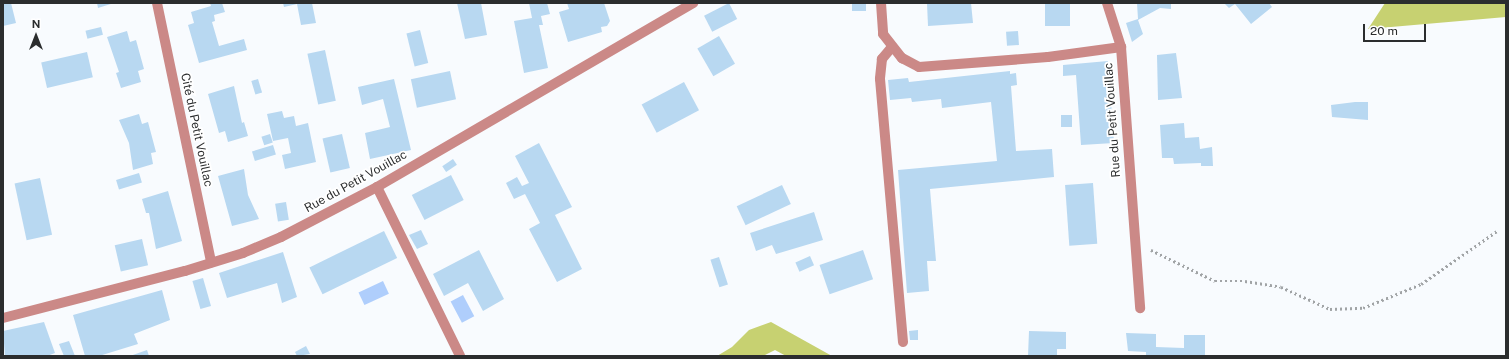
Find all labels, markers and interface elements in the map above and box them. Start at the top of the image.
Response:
north arrow [16,16,56,56]
scale bar [1365,16,1428,42]
text: N [32,18,40,30]
text: 20 m [1370,24,1398,38]
street label: Rue du Petit Vouillac [1102,62,1124,178]
street label: Cité du Petit Vouillac [177,72,215,188]
street label: Rue du Petit Vouillac [302,148,410,216]

